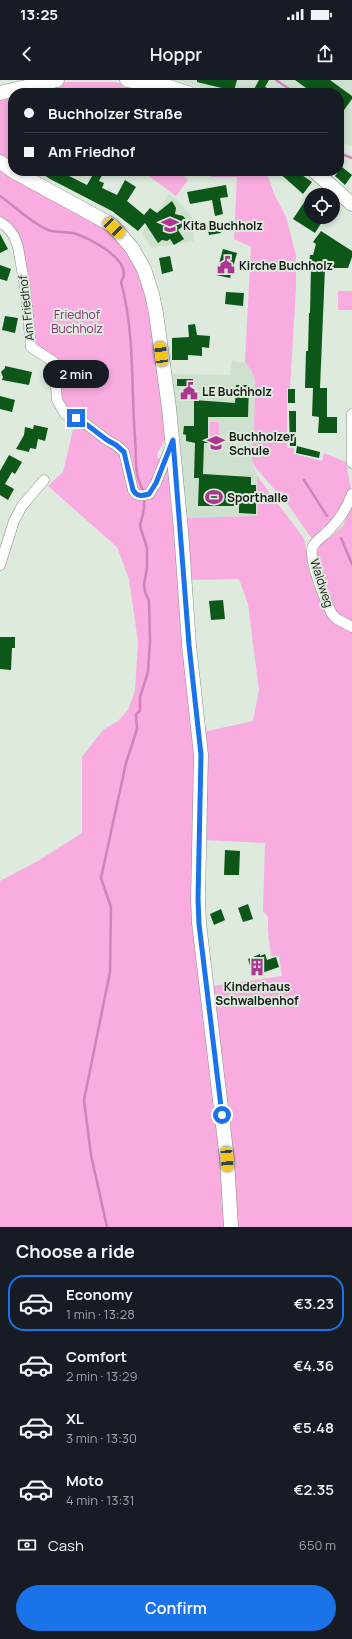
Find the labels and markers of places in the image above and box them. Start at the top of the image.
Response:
school or university icon: Kita Buchholz [160,215,180,235]
place label: Kita Buchholz [183,217,263,234]
public building icon: Kirche Buchholz [216,255,236,275]
place label: Kirche Buchholz [239,257,333,274]
public building icon: LE Buchholz [179,381,199,401]
place label: LE Buchholz [202,383,272,400]
place label: Buchholzer Schule [229,428,295,459]
school or university icon: Buchholzer Schule [206,433,226,453]
sports icon: Sporthalle [204,487,224,507]
place label: Sporthalle [227,489,288,506]
building icon: Kinderhaus Schwalbenhof [247,957,267,977]
place label: Kinderhaus Schwalbenhof [215,978,299,1009]

